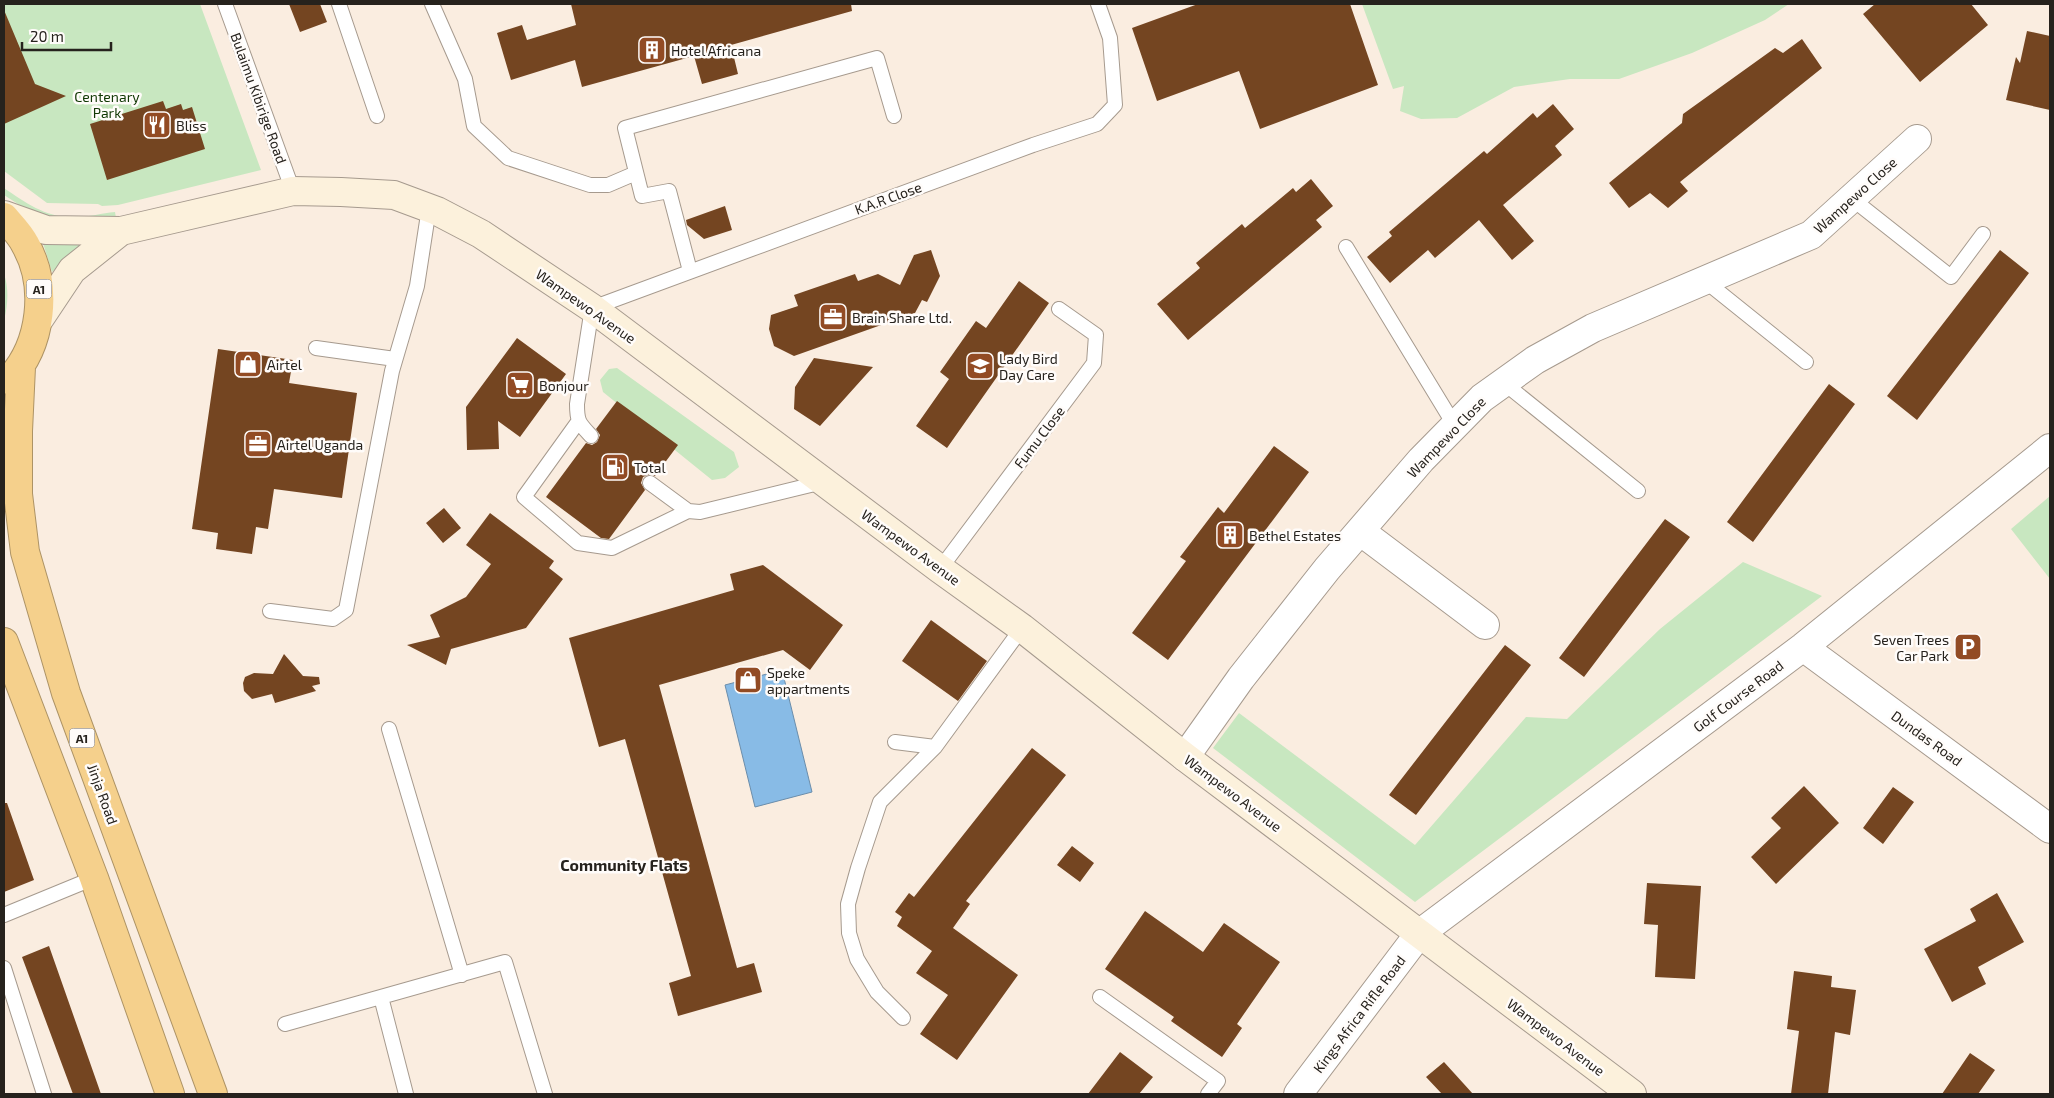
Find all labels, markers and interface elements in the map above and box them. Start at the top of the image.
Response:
scale bar [22,20,111,52]
text: 20 m [30,27,64,45]
street label: Bulaimu Kibirige Road [227,30,291,166]
building icon: Hotel Africana [637,35,667,65]
place label: Hotel Africana [671,42,761,59]
park label: Centenary Park [74,88,140,121]
restaurant icon: Bliss [142,110,172,140]
place label: Bliss [176,117,207,134]
street label: Wampewo Close [1810,153,1900,237]
street label: K.A.R Close [852,178,924,218]
street label: Wampewo Avenue [533,265,639,347]
road number: A1 [26,280,52,298]
office icon: Brain Share Ltd. [818,302,848,332]
place label: Brain Share Ltd. [852,309,952,326]
shop icon: Airtel [233,349,263,379]
place label: Lady Bird Day Care [999,350,1058,383]
school or university icon: Lady Bird Day Care [965,351,995,381]
place label: Airtel [267,356,303,373]
supermarket icon: Bonjour [505,370,535,400]
place label: Bonjour [539,377,589,394]
street label: Wampewo Close [1403,393,1489,481]
street label: Fumu Close [1010,403,1068,471]
office icon: Airtel Uganda [243,429,273,459]
place label: Airtel Uganda [277,436,363,453]
fuel station icon: Total [600,452,630,482]
place label: Total [634,459,667,476]
street label: Wampewo Avenue [858,505,964,589]
building icon: Bethel Estates [1215,520,1245,550]
place label: Bethel Estates [1249,527,1341,544]
place label: Seven Trees Car Park [1873,631,1949,664]
parking icon: Seven Trees Car Park [1953,632,1983,662]
street label: Golf Course Road [1690,657,1786,735]
place label: Speke appartments [767,664,850,697]
shop icon: Speke appartments [733,665,763,695]
street label: Dundas Road [1888,707,1966,769]
road number: A1 [70,728,94,748]
street label: Wampewo Avenue [1181,751,1285,835]
street label: Jinja Road [84,762,122,826]
district label: Community Flats [560,855,688,875]
street label: Kings Africa Rifle Road [1309,952,1409,1076]
street label: Wampewo Avenue [1504,995,1608,1079]

